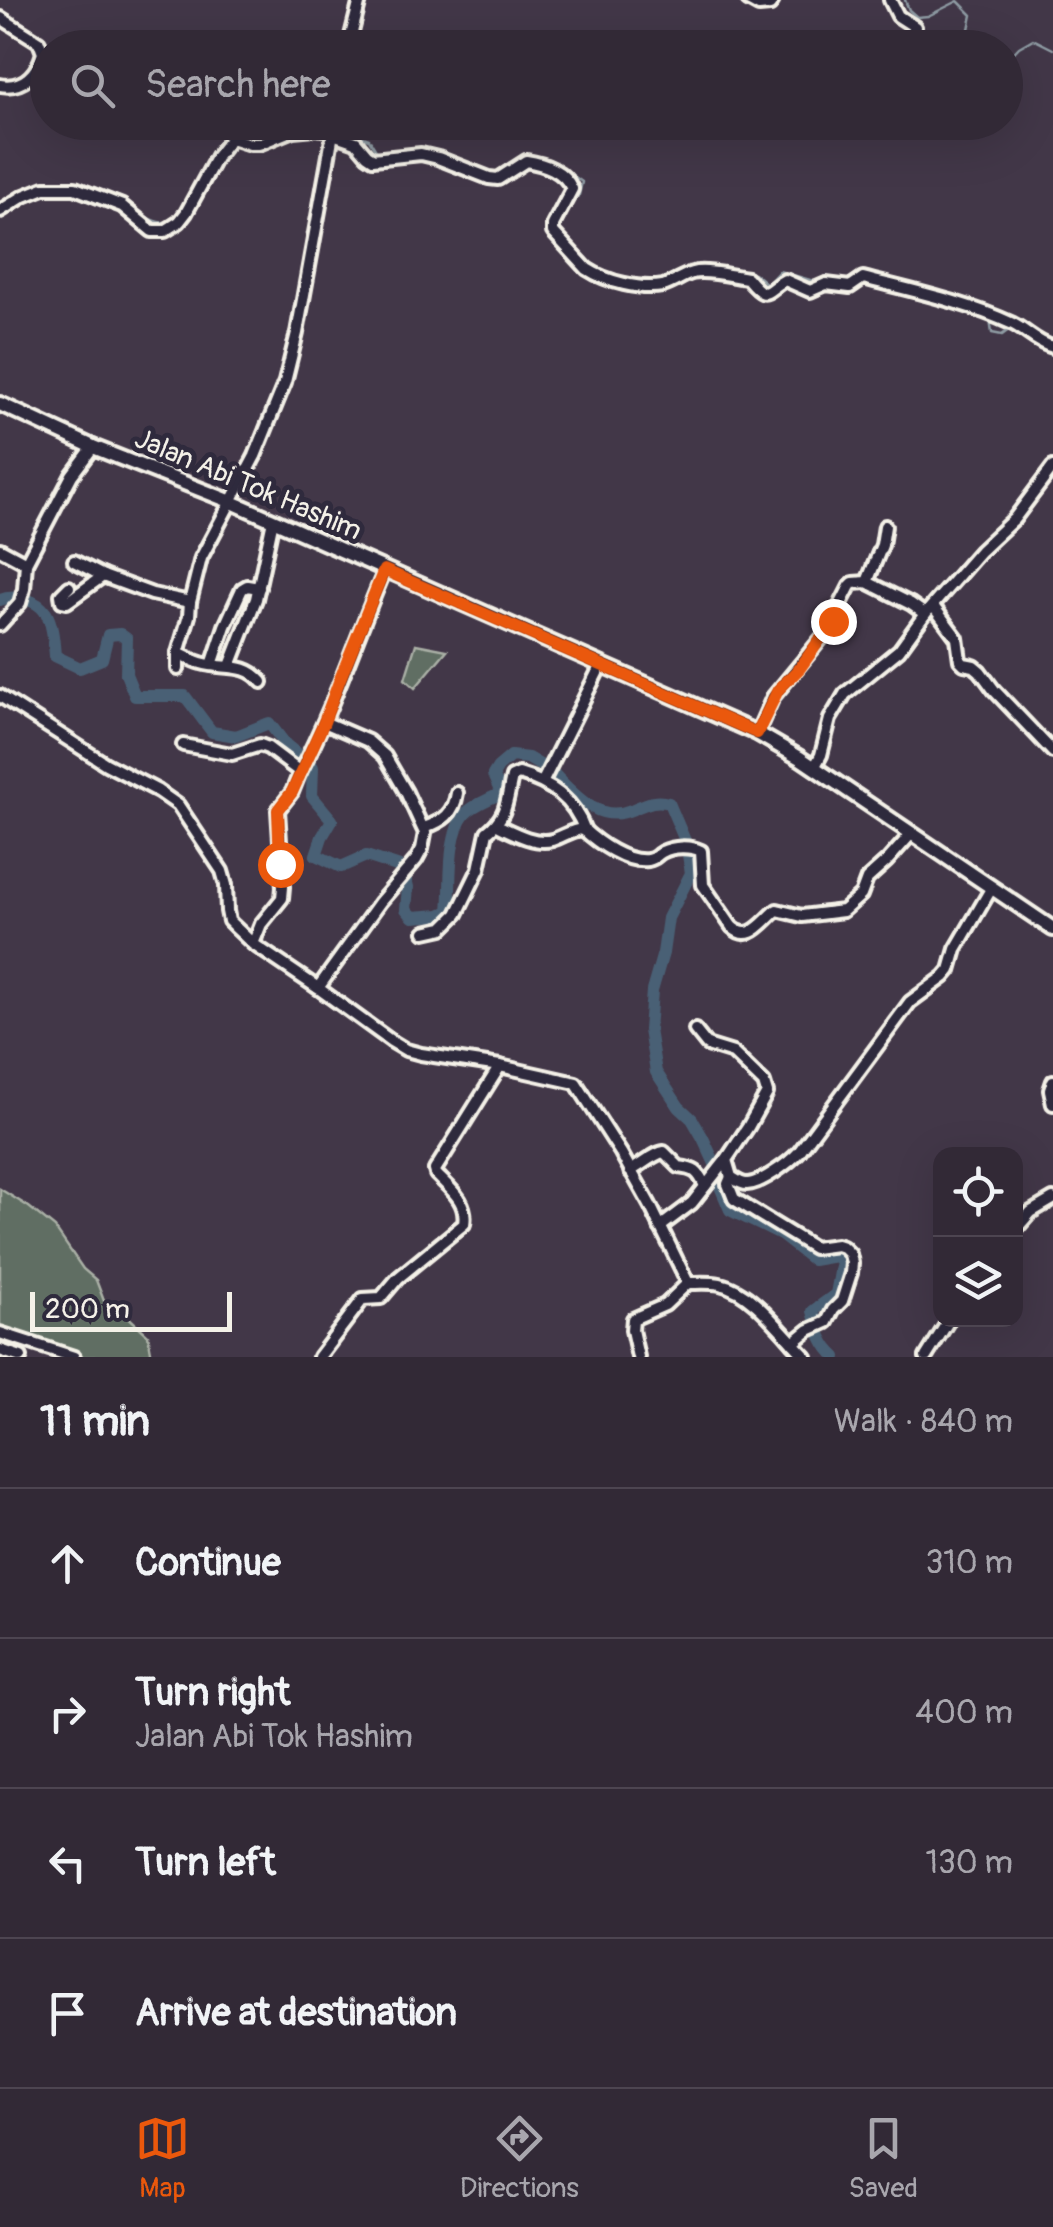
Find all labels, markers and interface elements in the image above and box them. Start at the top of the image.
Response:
search box [30,30,1023,140]
icon: search [65,58,120,113]
text: Search here [145,61,331,109]
street label: Jalan Abi Tok Hashim [129,421,367,549]
route end [811,599,857,645]
route start [258,842,304,888]
map controls [933,1147,1023,1327]
button: locate [933,1147,1023,1237]
button: layers [933,1237,1023,1327]
scale bar [30,1287,232,1332]
text: 200 m [45,1292,130,1327]
text: 11 min [40,1396,150,1448]
text: Walk · 840 m [834,1402,1013,1442]
icon: ahead [40,1536,95,1591]
text: Continue [135,1539,281,1587]
text: 310 m [925,1543,1013,1583]
text: Turn right [135,1669,290,1717]
icon: right [40,1686,95,1741]
text: 400 m [915,1693,1013,1733]
text: Jalan Abi Tok Hashim [135,1717,413,1757]
icon: left [40,1836,95,1891]
text: Turn left [135,1839,276,1887]
text: 130 m [925,1843,1013,1883]
icon: arrive [40,1986,95,2041]
text: Arrive at destination [135,1989,457,2037]
tab: Map [135,2111,190,2206]
tab: Directions [460,2111,579,2206]
tab: Saved [849,2111,918,2206]

